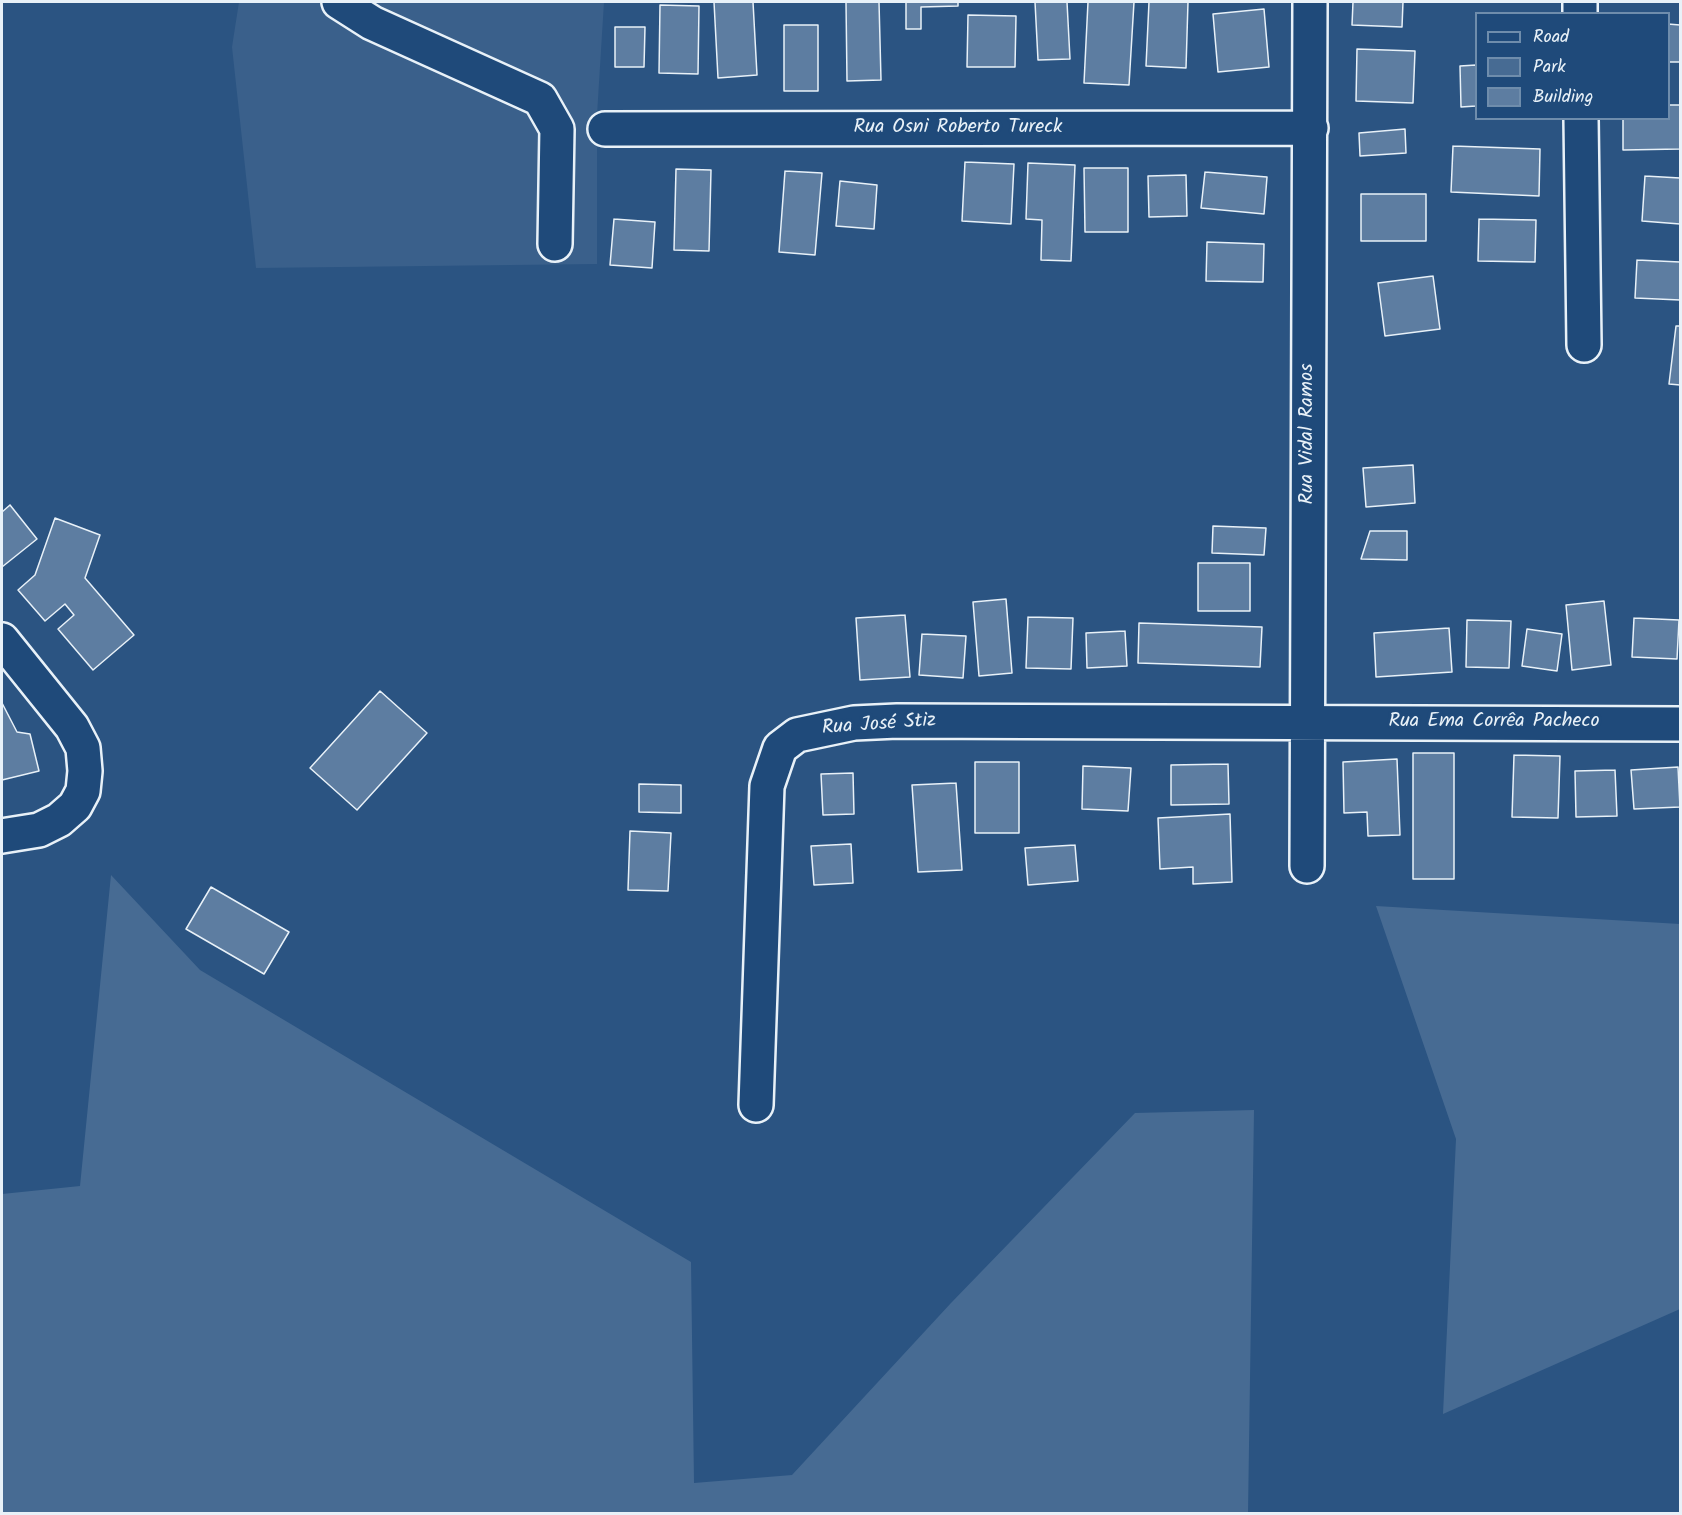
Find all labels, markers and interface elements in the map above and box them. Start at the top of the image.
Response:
legend [1475,12,1670,120]
text: Road [1533,23,1569,52]
text: Park [1533,53,1566,82]
text: Building [1533,83,1593,112]
street label: Rua Osni Roberto Tureck [854,117,1062,141]
street label: Rua Vidal Ramos [1297,364,1321,504]
street label: Rua José Stiz [821,710,937,742]
street label: Rua Ema Corrêa Pacheco [1389,711,1599,735]

